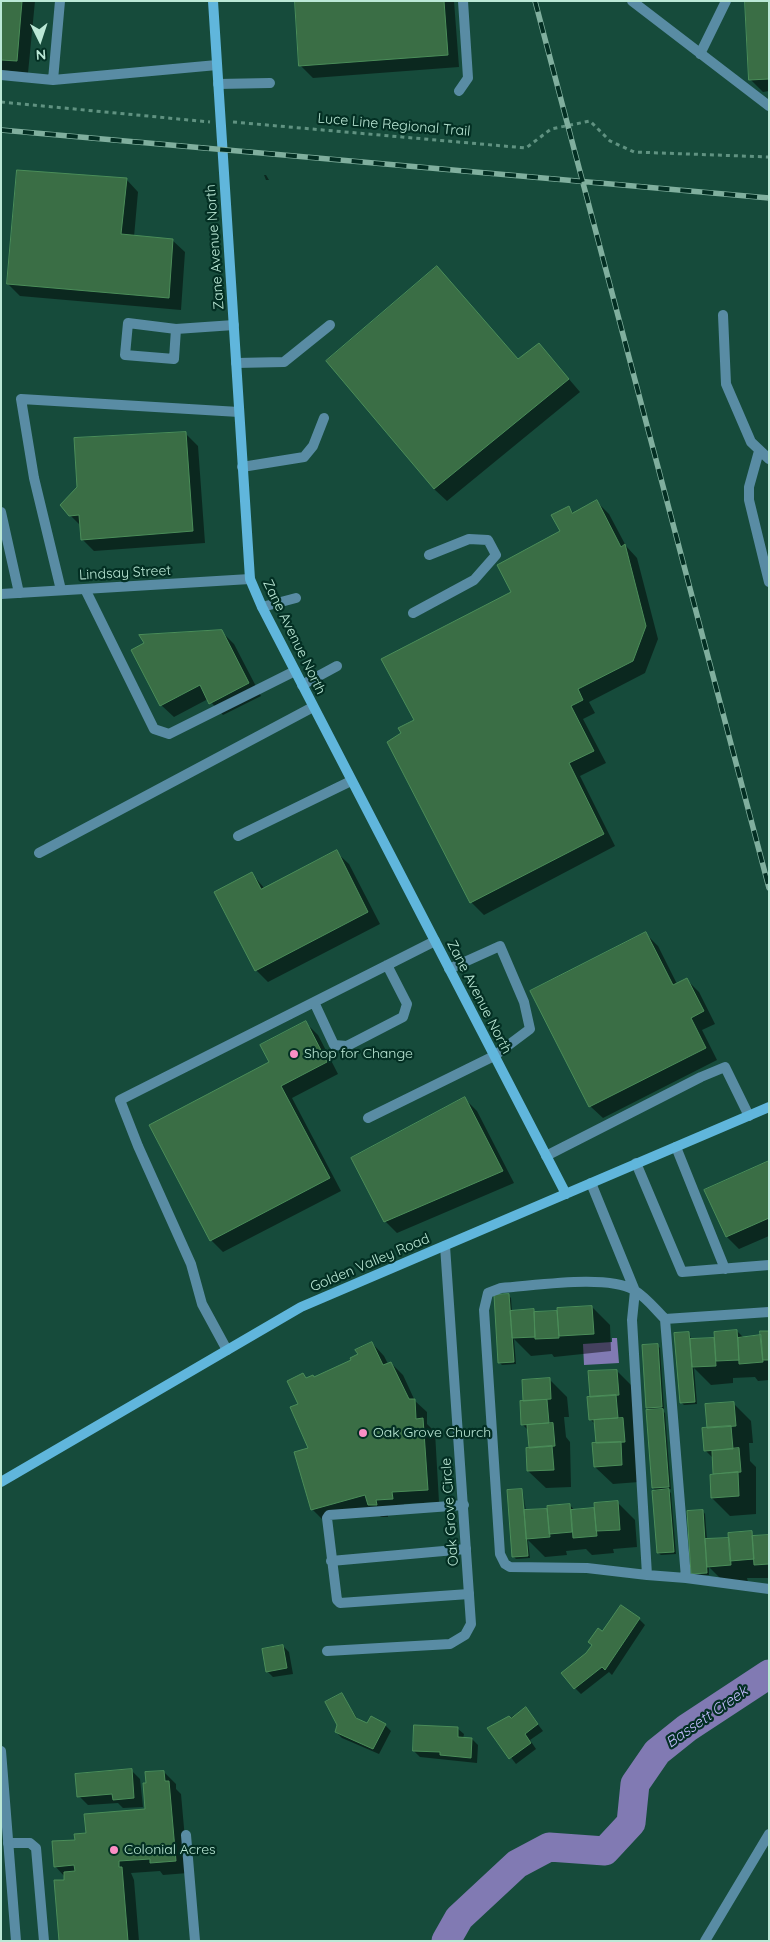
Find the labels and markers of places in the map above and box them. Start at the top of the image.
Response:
place label: Shop for Change [304,1046,413,1062]
marker: Shop for Change [288,1048,300,1060]
place label: Oak Grove Church [373,1425,491,1441]
marker: Oak Grove Church [357,1427,369,1439]
place label: Colonial Acres [124,1842,216,1858]
marker: Colonial Acres [108,1844,120,1856]

